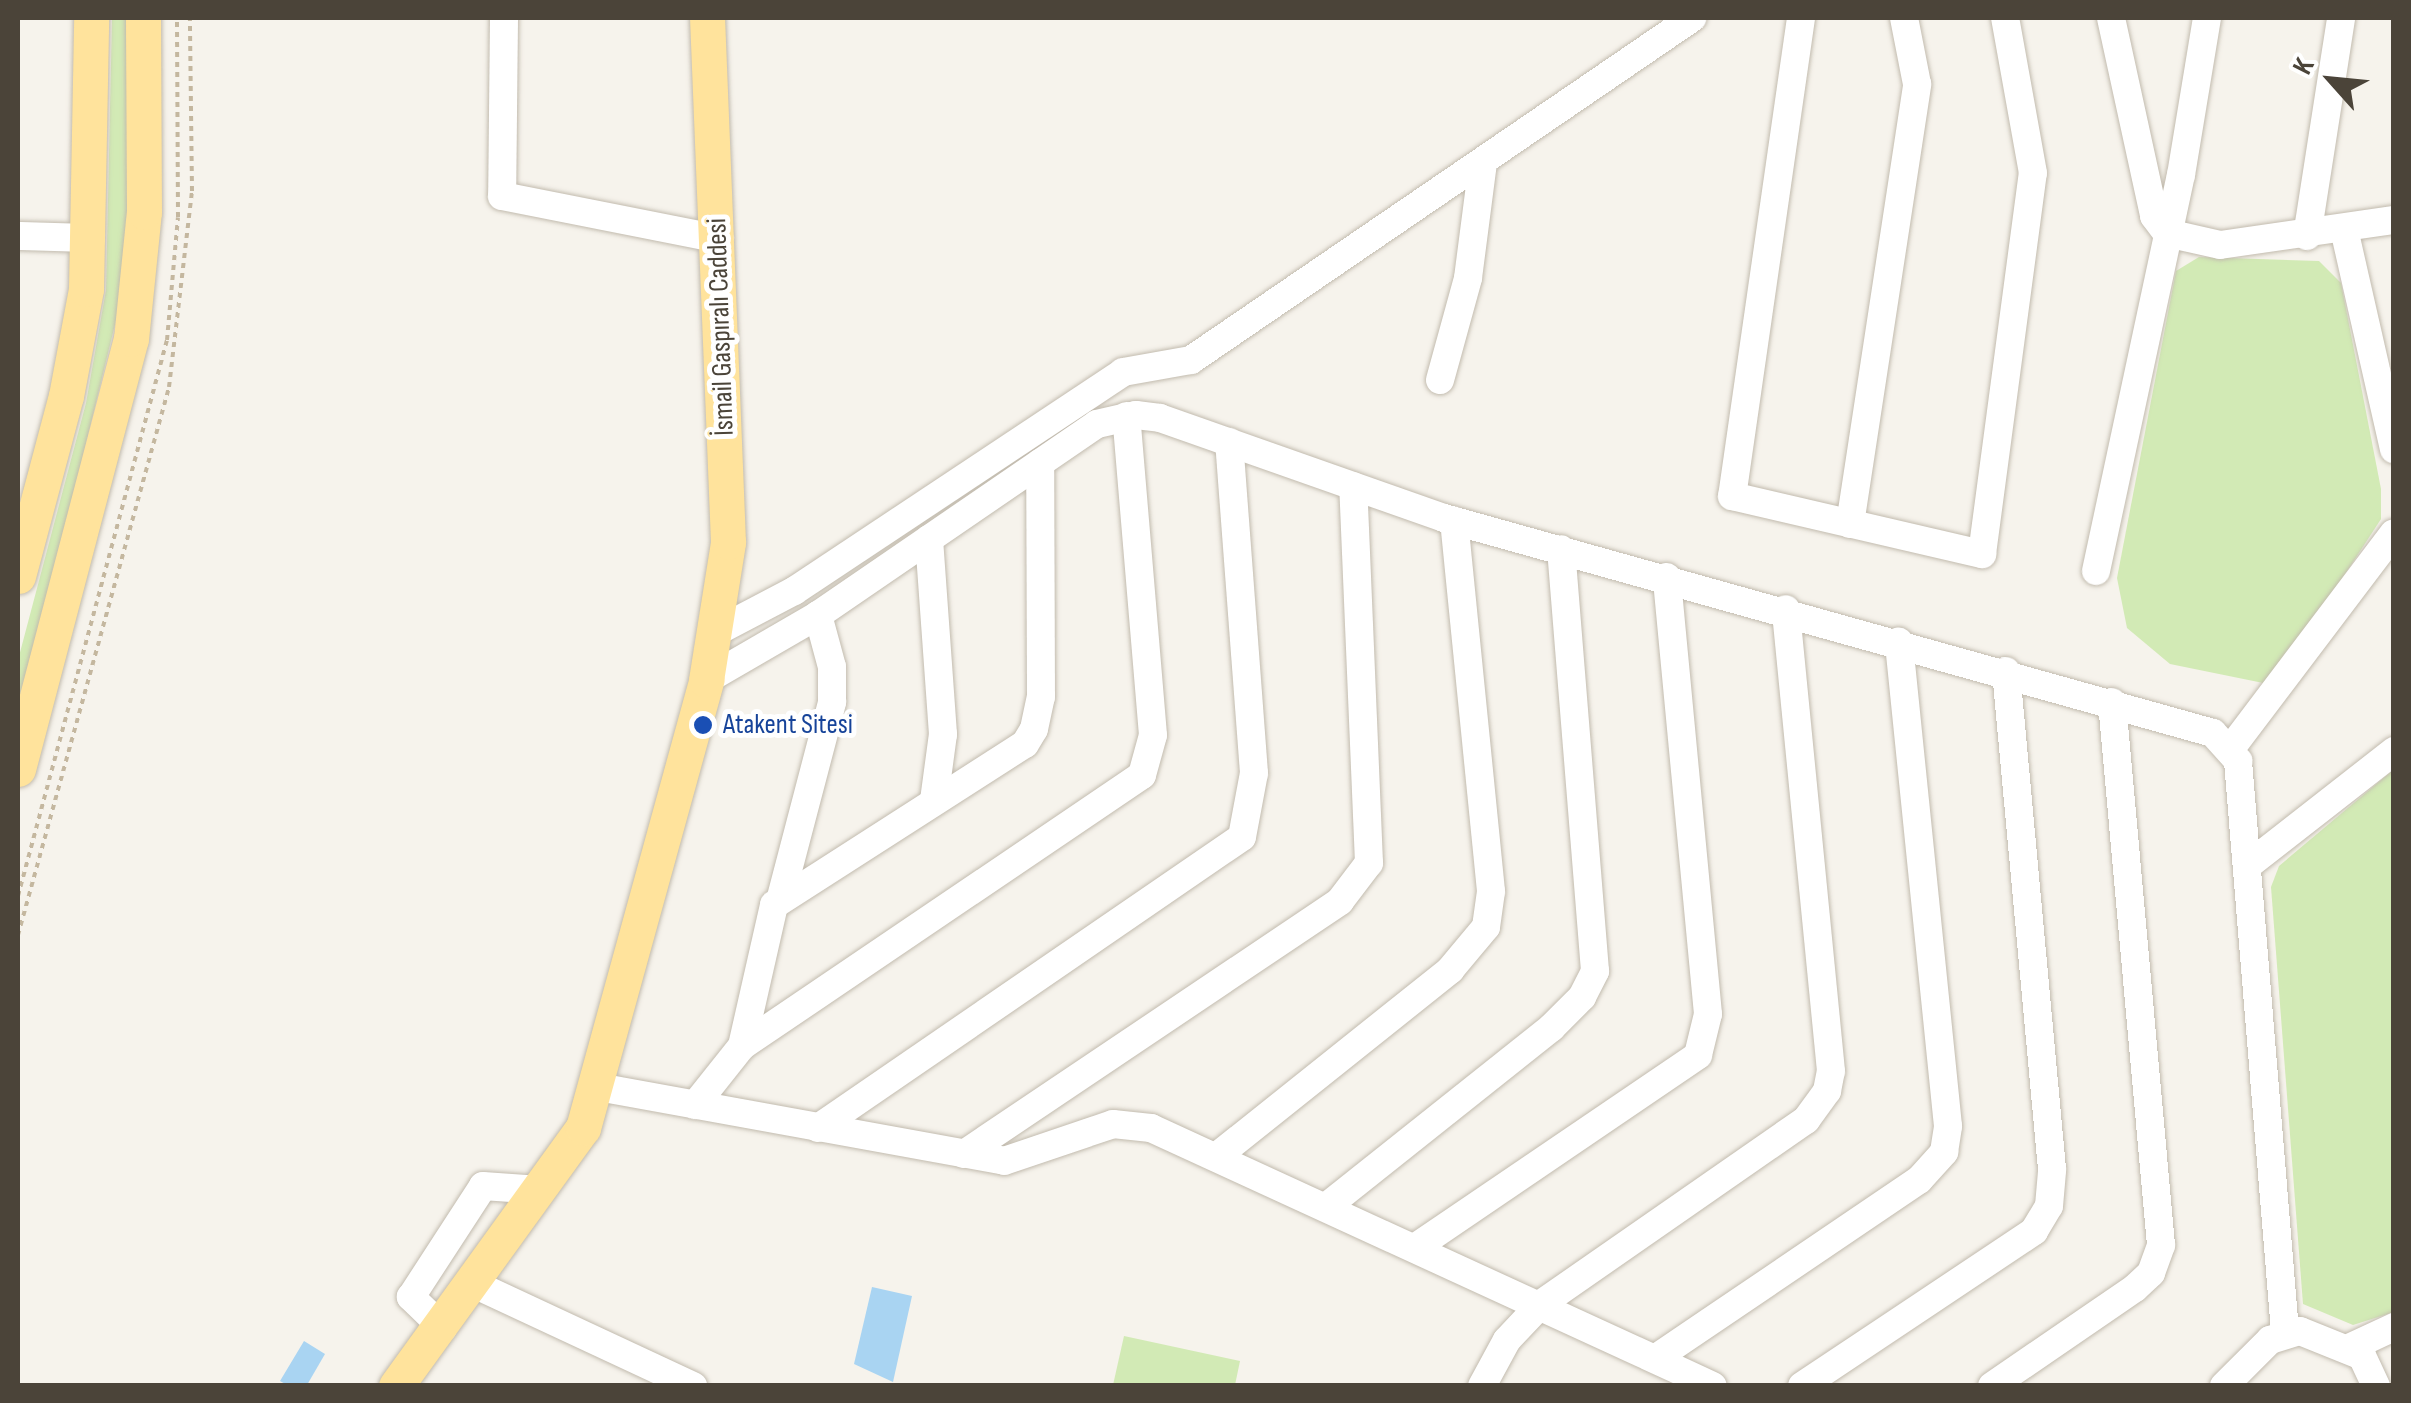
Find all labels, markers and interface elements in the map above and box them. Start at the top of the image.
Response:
north arrow [2281,30,2381,130]
text: K [2286,53,2322,80]
street label: İsmail Gaspıralı Caddesi [700,218,742,436]
place label: Atakent Sitesi [723,708,853,742]
marker: Atakent Sitesi [692,714,714,736]

